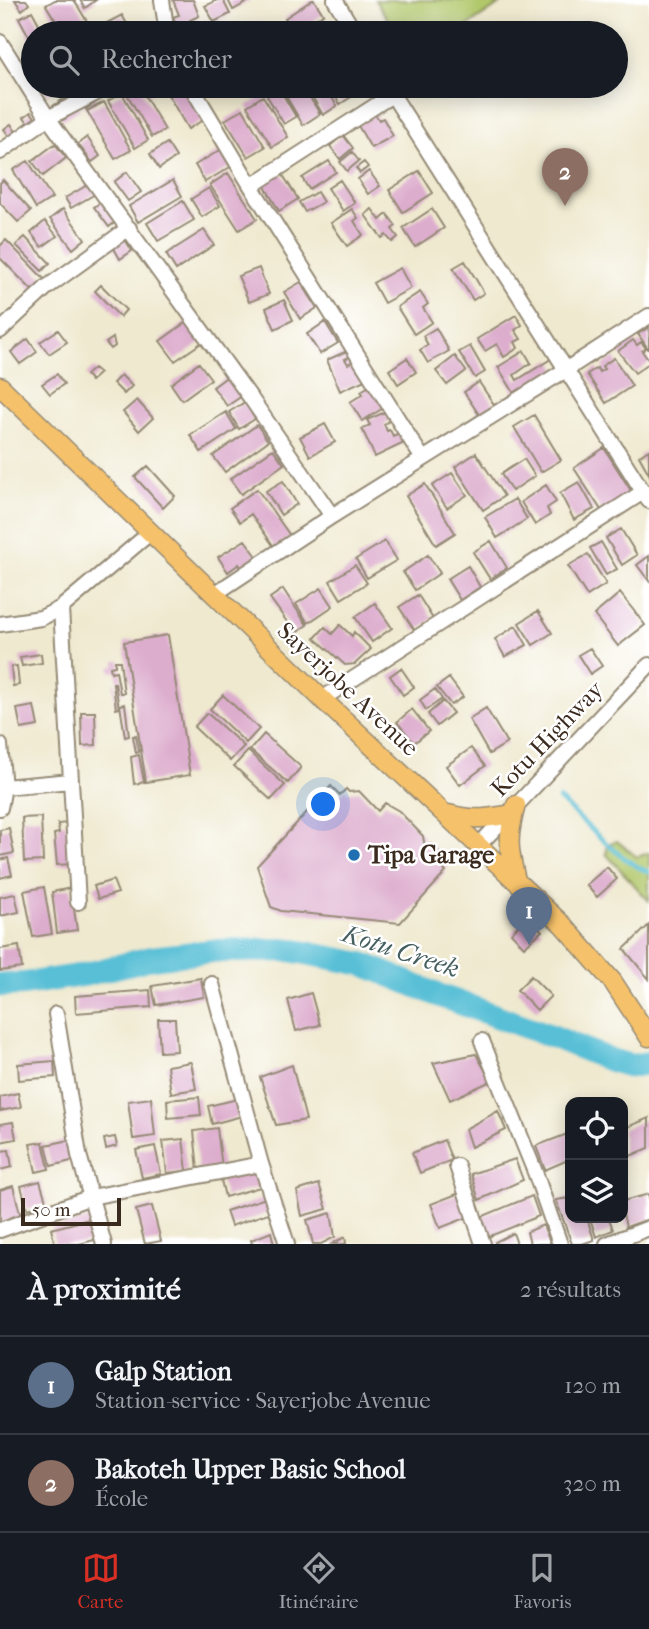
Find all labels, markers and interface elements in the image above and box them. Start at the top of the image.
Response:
search box [21,21,628,98]
icon: search [45,41,83,79]
text: Rechercher [101,44,232,75]
pin: 2 [542,148,588,206]
street label: Sayerjobe Avenue [272,616,425,762]
street label: Kotu Highway [485,675,610,802]
your location [306,787,340,821]
place label: Tipa Garage [367,841,494,869]
marker: Tipa Garage [346,847,362,863]
pin: 1 [506,887,552,945]
water label: Kotu Creek [337,917,463,984]
map controls [565,1097,628,1223]
button: locate [565,1097,628,1160]
button: layers [565,1160,628,1223]
scale bar [21,1195,121,1227]
text: 50 m [32,1199,71,1221]
text: À proximité [28,1272,181,1307]
text: 2 résultats [520,1276,621,1303]
text: Galp Station [95,1356,232,1387]
text: 1 [47,1372,55,1399]
text: 120 m [564,1372,621,1399]
text: Station-service · Sayerjobe Avenue [95,1387,431,1414]
text: Bakoteh Upper Basic School [95,1454,406,1485]
text: 2 [45,1470,57,1497]
text: 320 m [563,1470,621,1497]
text: École [95,1485,148,1512]
tab: Carte [78,1549,124,1613]
tab: Itinéraire [279,1549,358,1613]
tab: Favoris [514,1549,571,1613]

